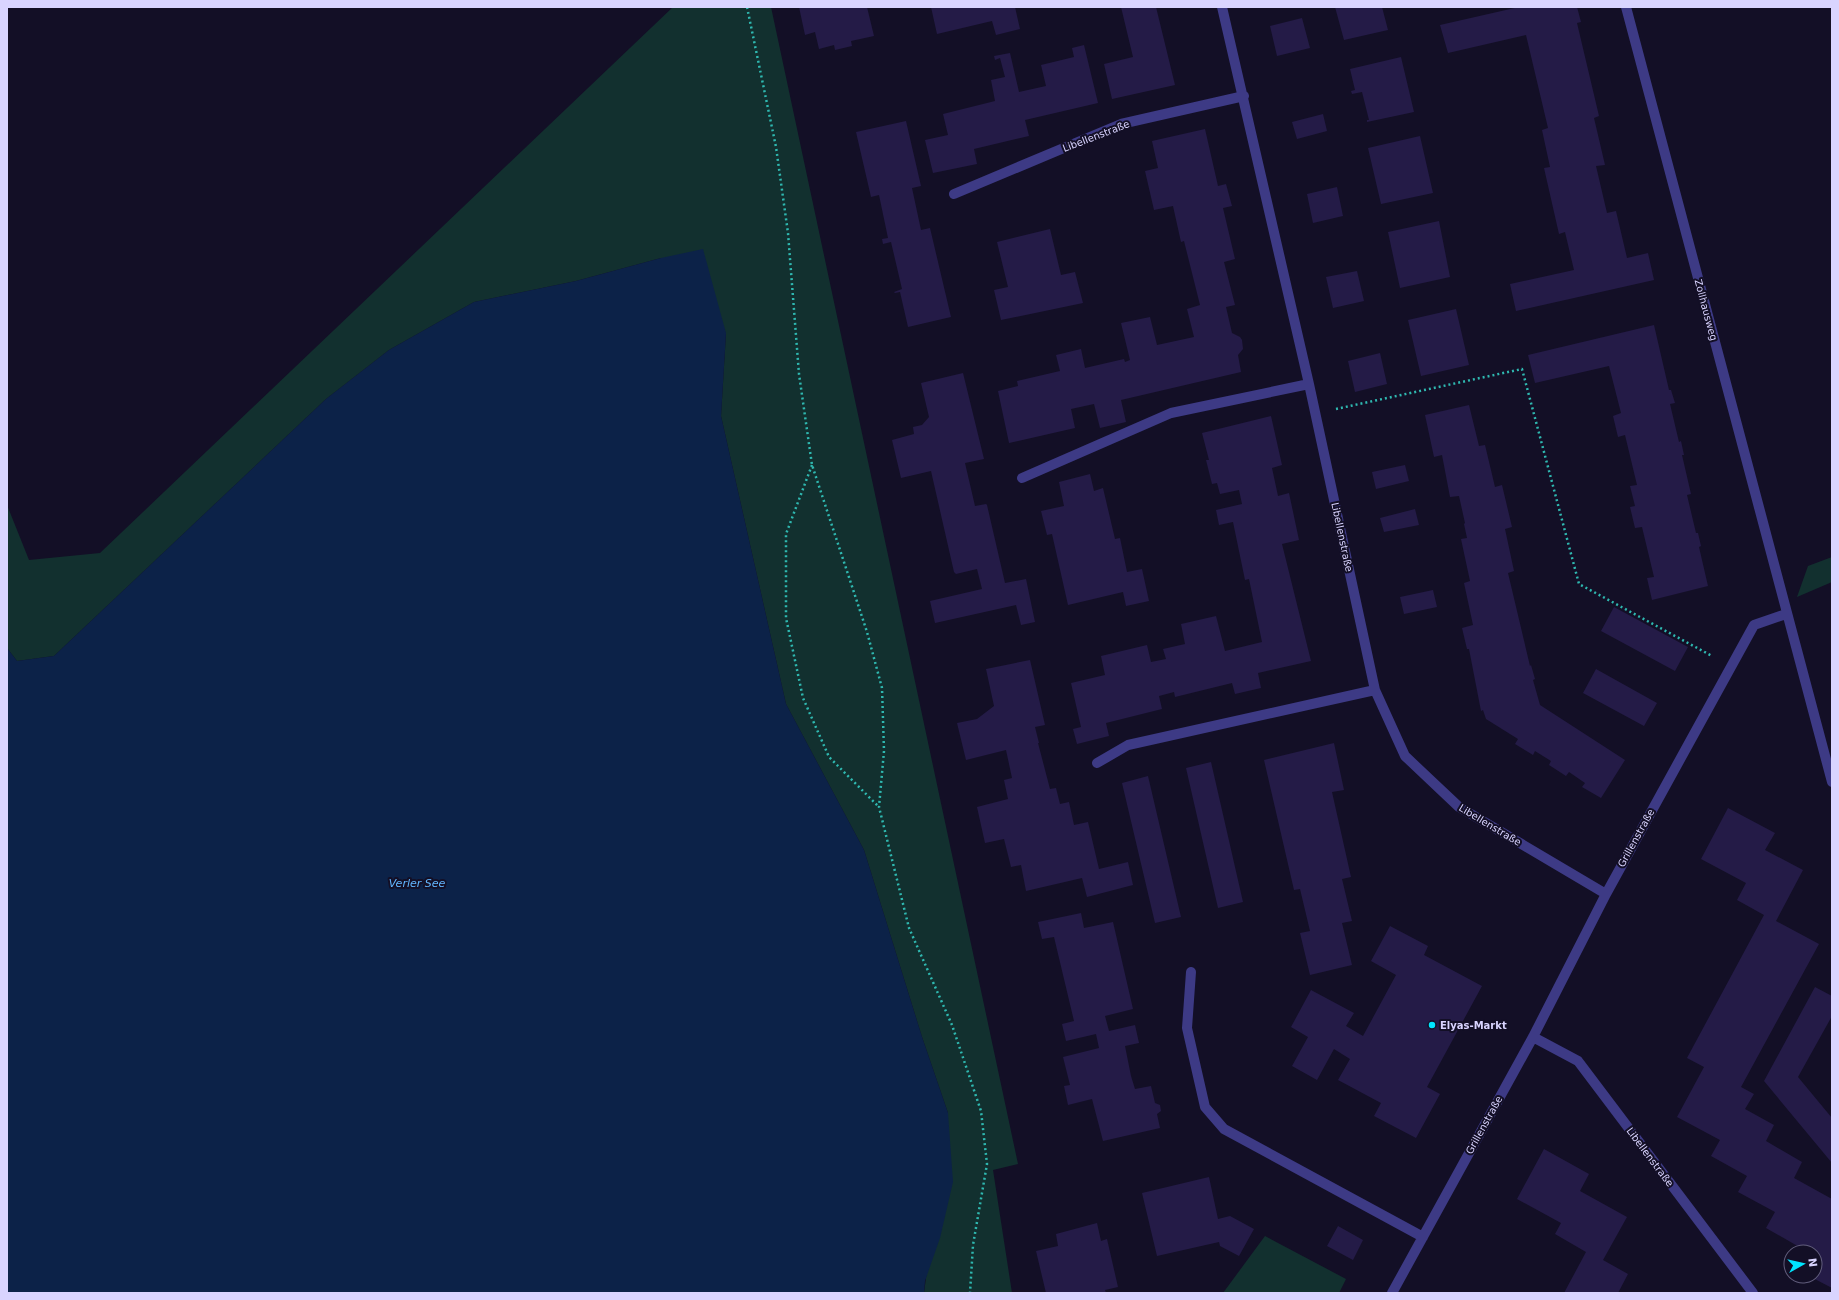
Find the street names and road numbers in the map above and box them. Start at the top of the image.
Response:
street label: Libellenstraße [1061,118,1131,154]
street label: Zollhausweg [1693,278,1719,342]
street label: Libellenstraße [1329,501,1355,573]
street label: Libellenstraße [1457,802,1523,848]
street label: Grillenstraße [1616,807,1656,869]
street label: Grillenstraße [1464,1094,1504,1156]
street label: Libellenstraße [1624,1125,1676,1189]

